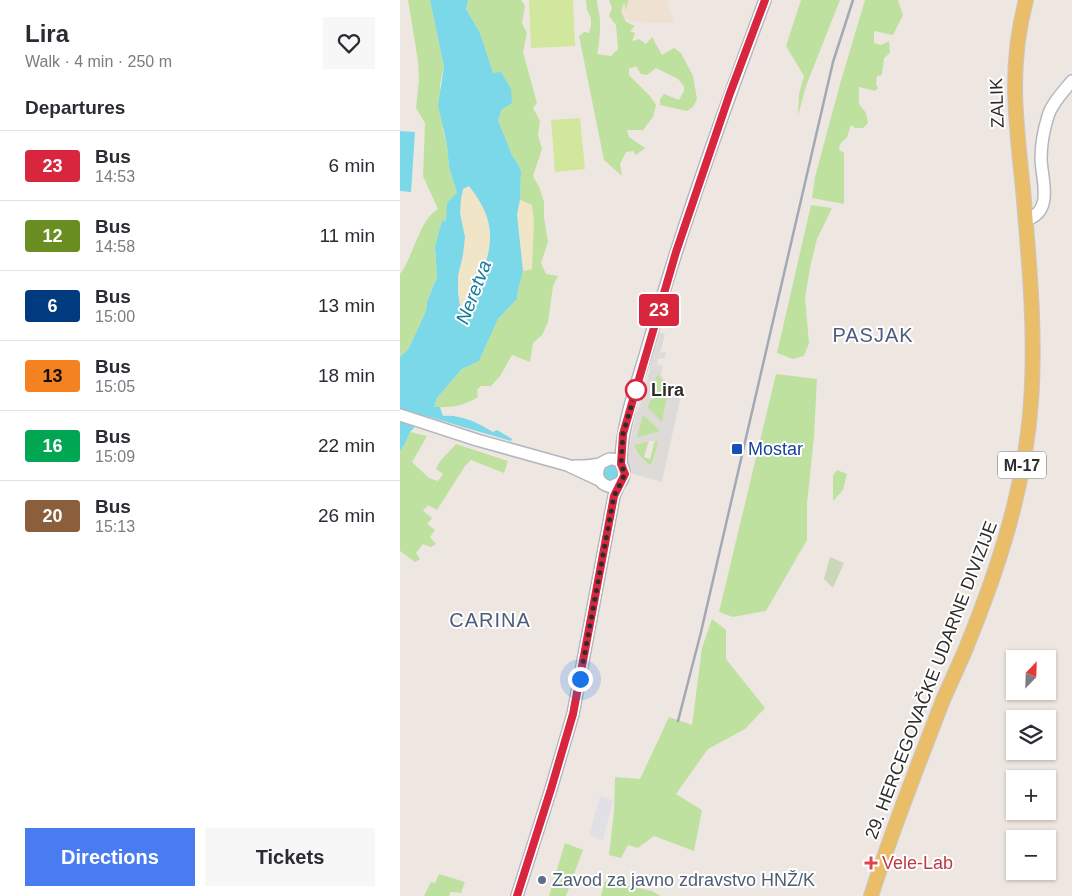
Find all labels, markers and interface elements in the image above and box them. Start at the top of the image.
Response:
button: heart [323,17,375,69]
text: Lira [25,20,69,47]
text: Walk · 4 min · 250 m [25,53,172,70]
street label: ZALIK [986,78,1008,128]
text: Departures [25,97,125,118]
text: Bus [95,146,131,167]
text: 6 min [329,155,375,176]
text: 23 [42,156,63,176]
text: 14:53 [95,168,135,185]
text: Bus [95,216,131,237]
text: 11 min [319,225,375,246]
text: 12 [42,226,63,246]
text: 14:58 [95,238,135,255]
water label: Neretva [452,257,495,327]
text: Bus [95,286,131,307]
line badge: 23 [636,294,682,326]
text: 13 min [318,295,375,316]
text: 6 [47,296,58,316]
text: 23 [649,300,669,320]
text: 15:00 [95,308,135,325]
district label: PASJAK [832,324,914,346]
text: Bus [95,356,131,377]
text: 18 min [318,365,375,386]
text: 13 [42,366,63,386]
text: 15:05 [95,378,135,395]
marker: Lira [625,379,647,401]
place label: Lira [651,380,685,400]
text: Bus [95,426,131,447]
text: 22 min [318,435,375,456]
text: 16 [42,436,63,456]
place label: Mostar [748,439,803,459]
marker: Mostar [730,442,744,456]
text: 15:09 [95,448,135,465]
road number: M-17 [998,452,1046,478]
text: Bus [95,496,131,517]
text: 26 min [318,505,375,526]
text: 20 [42,506,63,526]
text: 15:13 [95,518,135,535]
street label: 29. HERCEGOVAČKE UDARNE DIVIZIJE [860,518,1001,842]
district label: CARINA [449,609,531,631]
north arrow [1006,650,1056,700]
map controls [1006,650,1056,880]
your location [568,667,593,692]
button: layers [1006,710,1056,760]
button: + [1006,770,1056,820]
button: Directions [25,828,195,886]
button: Tickets [205,828,375,886]
button: − [1006,830,1056,880]
place label: Vele-Lab [882,853,953,873]
marker: Vele-Lab [864,856,878,870]
place label: Zavod za javno zdravstvo HNŽ/K [552,870,815,890]
marker: Zavod za javno zdravstvo HNŽ/K [536,874,548,886]

